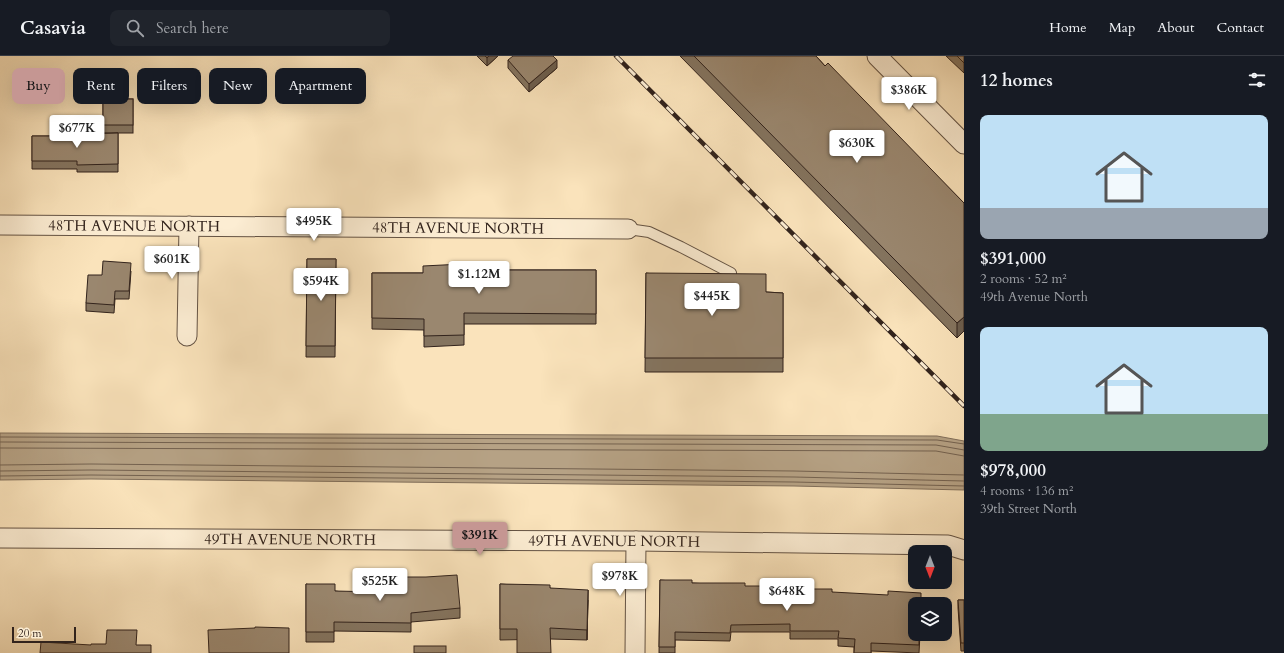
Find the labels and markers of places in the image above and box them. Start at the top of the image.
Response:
pin: $386K [881,77,937,111]
pin: $677K [49,115,105,149]
pin: $630K [829,130,885,164]
pin: $495K [286,208,342,242]
pin: $601K [144,246,200,280]
pin: $1.12M [446,261,512,295]
pin: $594K [293,268,349,302]
pin: $445K [684,283,740,317]
pin: $391K [452,522,508,556]
pin: $978K [592,563,648,597]
pin: $525K [352,568,408,602]
pin: $648K [759,578,815,612]

